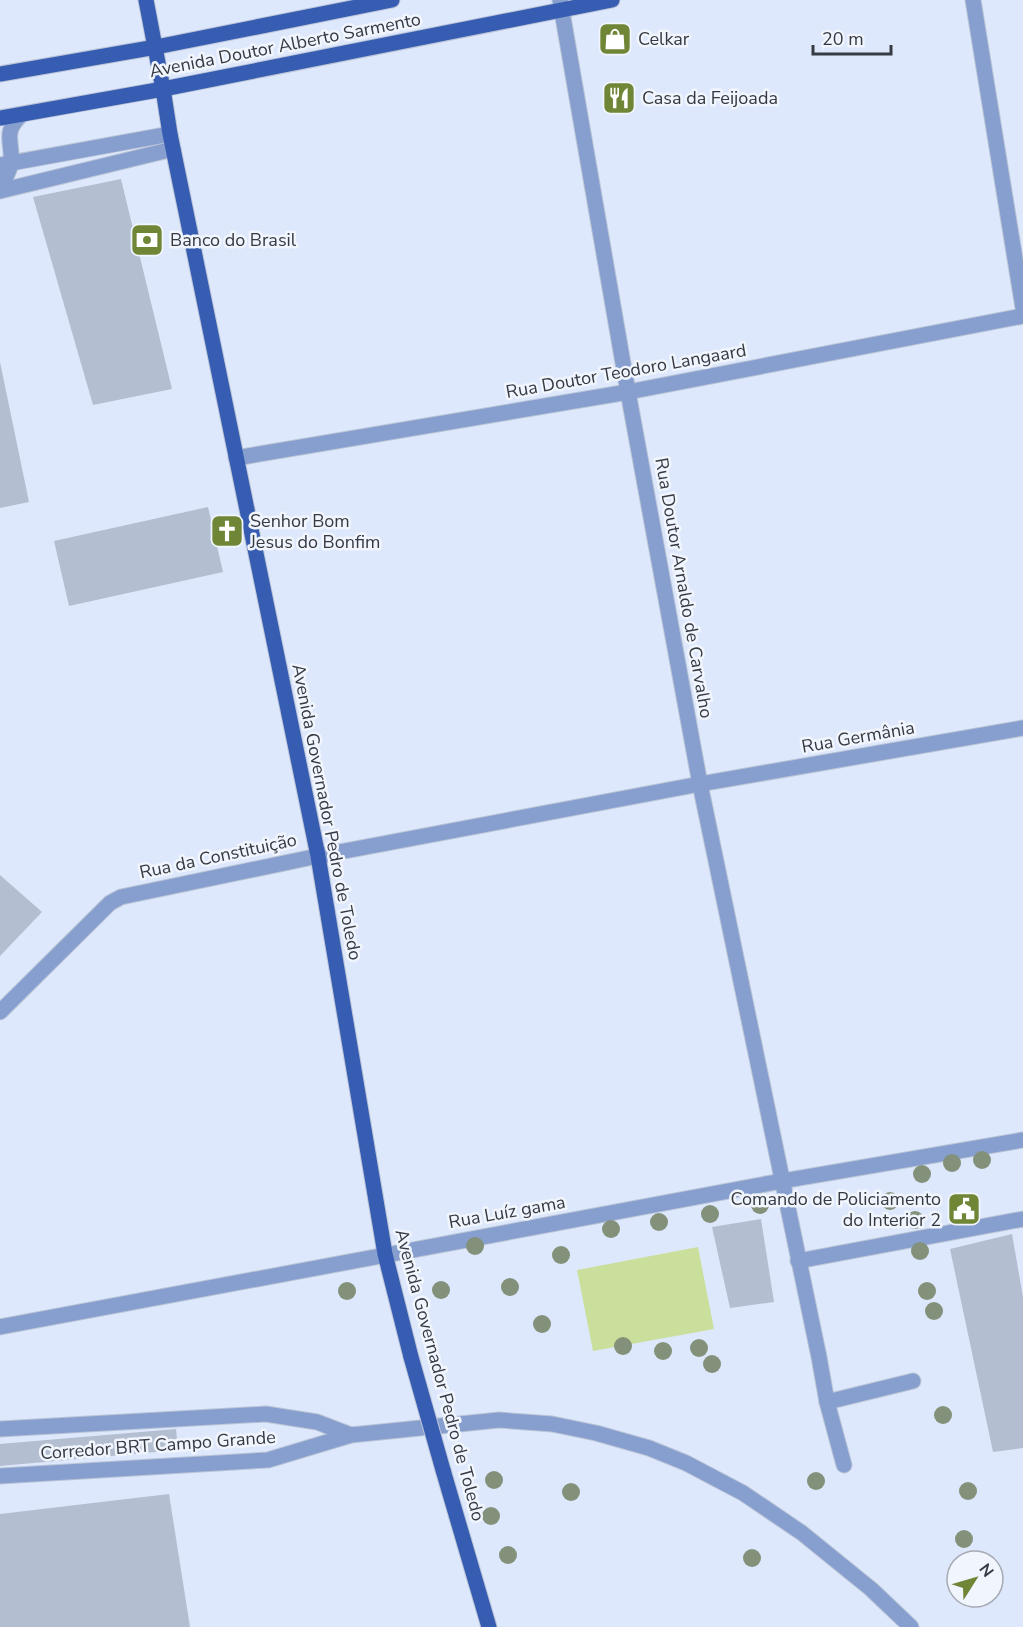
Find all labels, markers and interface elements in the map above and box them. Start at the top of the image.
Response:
street label: Avenida Doutor Alberto Sarmento [147,7,423,83]
scale bar [813,18,891,56]
shop icon: Celkar [597,21,633,57]
place label: Celkar [638,27,690,51]
text: 20 m [822,27,864,51]
restaurant icon: Casa da Feijoada [601,80,637,116]
place label: Casa da Feijoada [642,86,778,110]
bank icon: Banco do Brasil [129,222,165,258]
place label: Banco do Brasil [170,228,297,252]
street label: Rua Doutor Teodoro Langaard [504,338,748,404]
street label: Rua Doutor Arnaldo de Carvalho [649,456,719,720]
place label: Senhor Bom Jesus do Bonfim [249,509,380,554]
church icon: Senhor Bom Jesus do Bonfim [209,513,245,549]
street label: Avenida Governador Pedro de Toledo [286,662,368,962]
street label: Rua Germânia [800,715,916,759]
street label: Rua da Constituição [137,828,299,884]
place label: Comando de Policiamento do Interior 2 [731,1187,941,1232]
street label: Rua Luíz gama [447,1190,567,1234]
public building icon: Comando de Policiamento do Interior 2 [946,1191,982,1227]
street label: Avenida Governador Pedro de Toledo [389,1226,491,1524]
street label: Corredor BRT Campo Grande [40,1425,276,1465]
north arrow [945,1549,1005,1609]
text: N [974,1559,999,1582]

